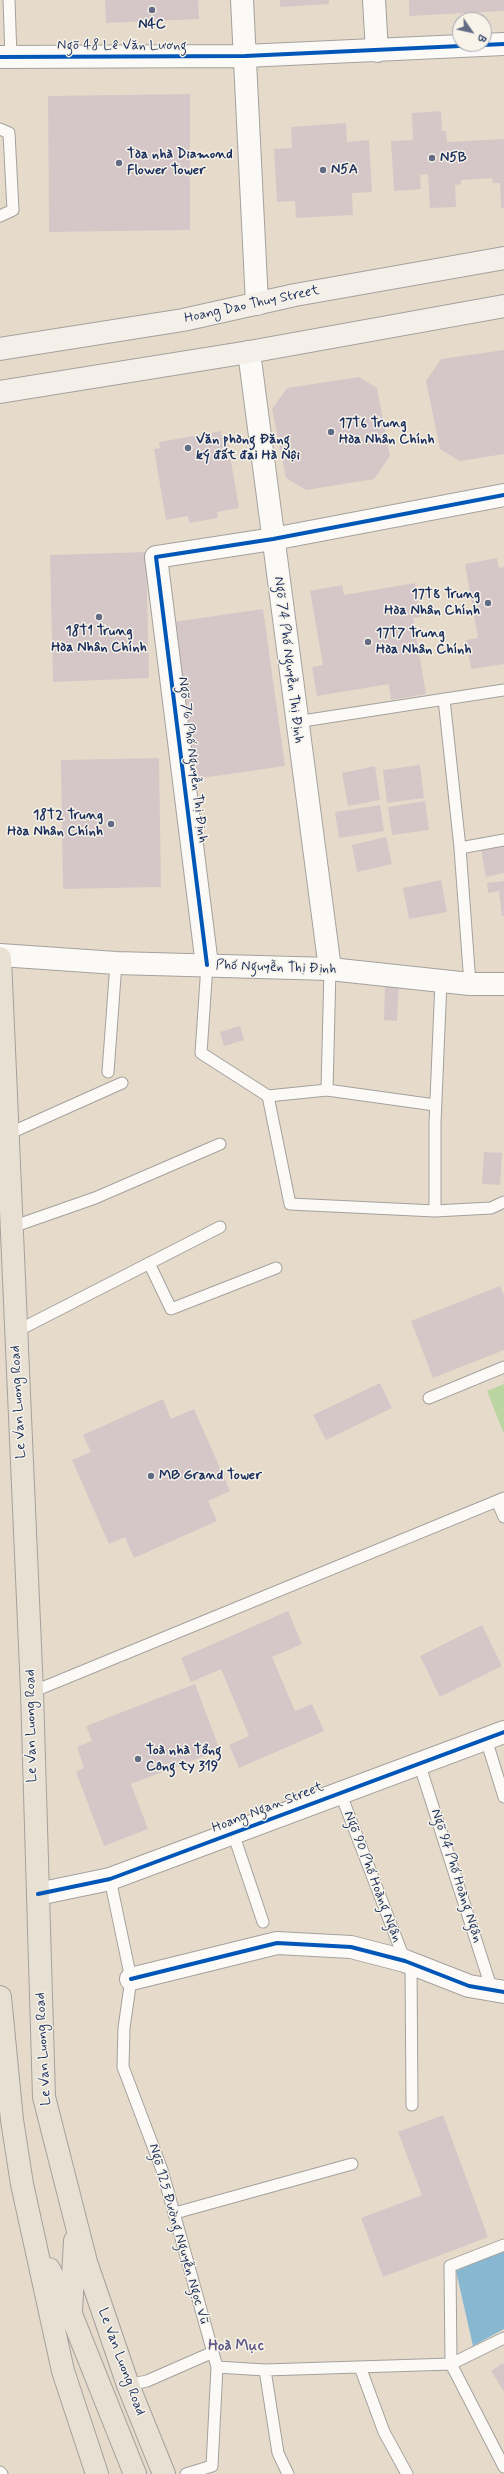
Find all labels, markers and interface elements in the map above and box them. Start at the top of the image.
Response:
marker: N4C [147,5,157,15]
north arrow [452,12,492,52]
place label: N4C [138,17,166,33]
text: B [473,31,489,45]
street label: Ngõ 48 Lê Văn Lương [57,38,187,54]
place label: Tòa nhà Diamond Flower Tower [127,147,233,180]
place label: N5B [440,150,467,166]
marker: N5B [427,153,437,163]
marker: Tòa nhà Diamond Flower Tower [114,158,124,168]
place label: N5A [331,162,358,178]
marker: N5A [318,165,328,175]
street label: Hoang Dao Thuy Street [183,282,321,328]
place label: 17T6 Trung Hòa Nhân Chính [339,416,435,448]
marker: 17T6 Trung Hòa Nhân Chính [326,427,336,437]
place label: Văn phòng Đăng ký đất đai Hà Nội [196,432,300,464]
marker: Văn phòng Đăng ký đất đai Hà Nội [183,443,193,453]
street label: Ngõ 74 Phố Nguyễn Thị Định [269,576,307,744]
place label: 17T8 Trung Hòa Nhân Chính [384,587,480,620]
marker: 17T8 Trung Hòa Nhân Chính [483,598,493,608]
marker: 18T1 Trung Hòa Nhân Chính [94,612,104,622]
place label: 18T1 Trung Hòa Nhân Chính [51,624,147,656]
place label: 17T7 Trung Hòa Nhân Chính [376,626,472,658]
marker: 17T7 Trung Hòa Nhân Chính [363,637,373,647]
street label: Ngõ 76 Phố Nguyễn Thị Định [173,676,211,844]
place label: 18T2 Trung Hòa Nhân Chính [7,808,103,840]
marker: 18T2 Trung Hòa Nhân Chính [106,819,116,829]
street label: Phố Nguyễn Thị Định [215,957,337,979]
street label: Le Van Luong Road [8,1345,30,1459]
place label: MB Grand Tower [159,1468,262,1484]
marker: MB Grand Tower [146,1471,156,1481]
street label: Le Van Luong Road [23,1669,41,1783]
place label: Toà nhà Tổng Công ty 319 [146,1743,222,1776]
marker: Toà nhà Tổng Công ty 319 [133,1754,143,1764]
street label: Hoang Ngan Street [210,1779,326,1837]
street label: Ngõ 94 Phố Hoàng Ngân [426,1807,486,1945]
street label: Ngõ 90 Phố Hoàng Ngân [339,1809,405,1945]
street label: Le Van Luong Road [33,1992,55,2106]
street label: Ngõ 125 Đường Nguyễn Ngọc Vũ [144,2142,212,2326]
street label: Le Van Luong Road [94,2306,148,2418]
district label: Hoà Mục [208,2338,264,2356]

